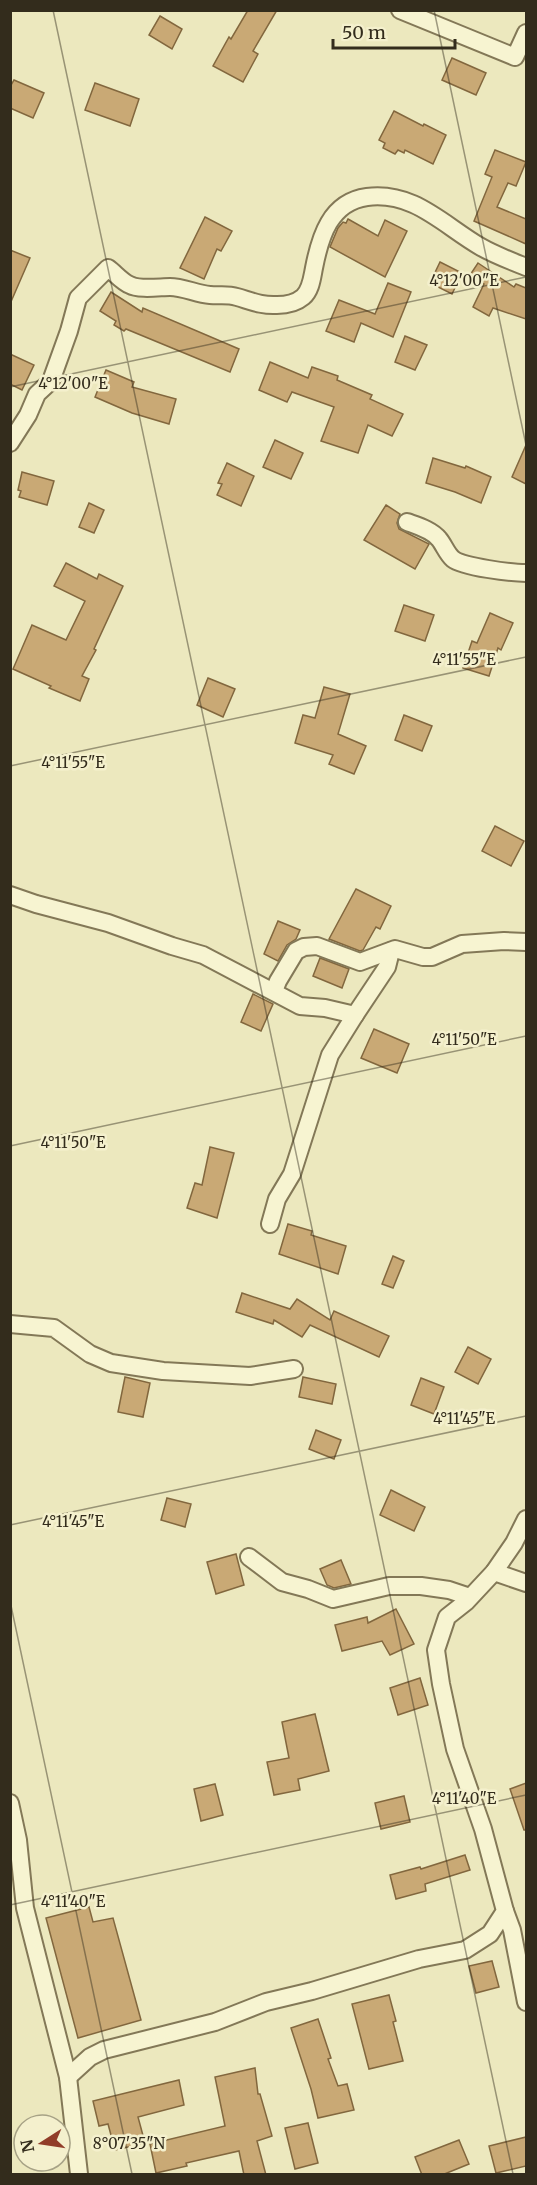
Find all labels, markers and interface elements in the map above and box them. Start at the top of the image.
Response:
scale bar [333,12,454,50]
text: 50 m [342,21,386,44]
text: 4°12'00"E [429,271,499,290]
text: 4°12'00"E [38,374,108,393]
text: 4°11'55"E [432,650,496,669]
text: 4°11'55"E [41,753,105,772]
text: 4°11'50"E [431,1030,497,1049]
text: 4°11'50"E [40,1133,106,1152]
text: 4°11'45"E [433,1409,496,1428]
text: 4°11'45"E [42,1512,105,1531]
text: 4°11'40"E [432,1789,497,1808]
text: 4°11'40"E [41,1892,106,1911]
north arrow [12,2113,72,2173]
text: 8°07'35"N [93,2134,166,2153]
text: N [16,2138,38,2154]

